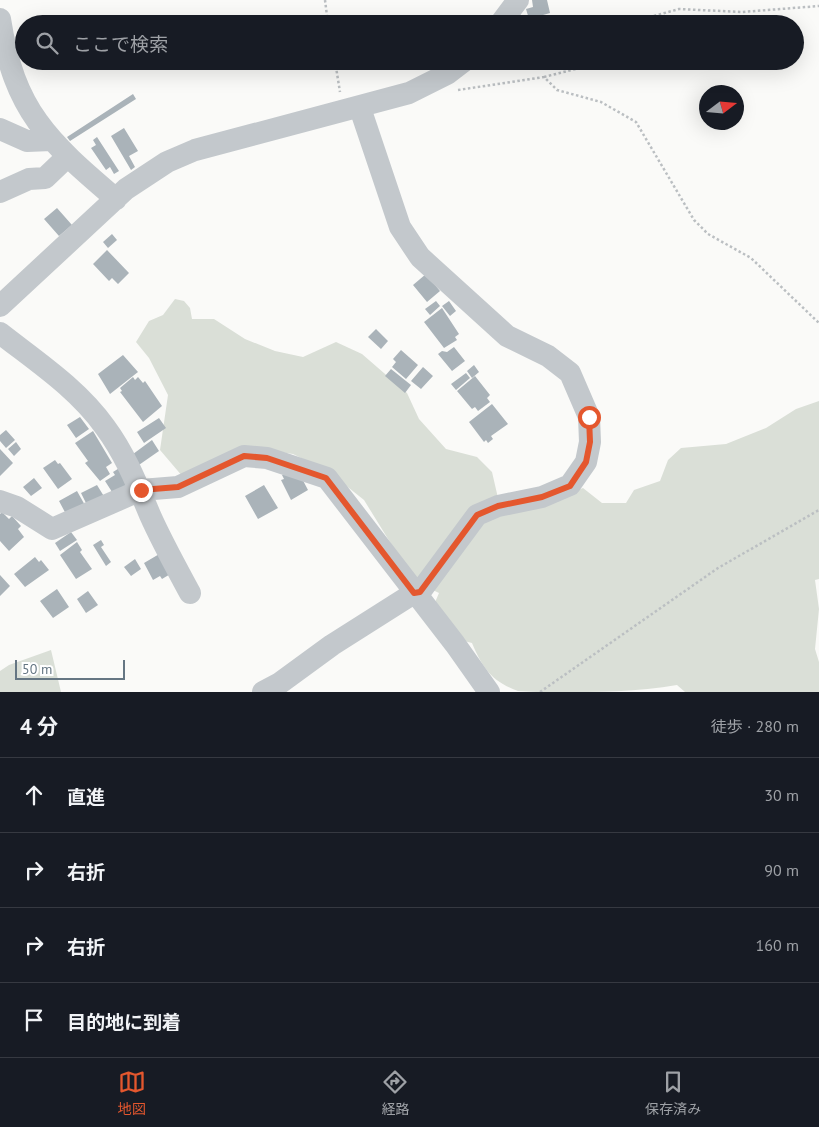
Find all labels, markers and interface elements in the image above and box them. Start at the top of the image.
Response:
search box [15,15,804,70]
icon: search [33,29,61,57]
text: ここで検索 [73,32,168,56]
north arrow [699,85,744,130]
route start [578,406,601,429]
route end [130,479,153,502]
scale bar [15,657,125,680]
text: 50 m [22,660,52,678]
text: 4 分 [20,713,58,740]
text: 徒歩 · 280 m [711,716,799,736]
icon: ahead [20,781,48,809]
text: 直進 [67,785,105,809]
text: 30 m [764,785,799,805]
icon: right [20,856,48,884]
text: 右折 [67,860,105,884]
text: 90 m [764,860,799,880]
icon: right [20,931,48,959]
text: 右折 [67,935,105,959]
text: 160 m [756,935,799,955]
icon: arrive [20,1006,48,1034]
text: 目的地に到着 [67,1010,181,1034]
tab: 地図 [118,1068,146,1118]
tab: 経路 [381,1068,409,1118]
tab: 保存済み [645,1068,701,1118]

